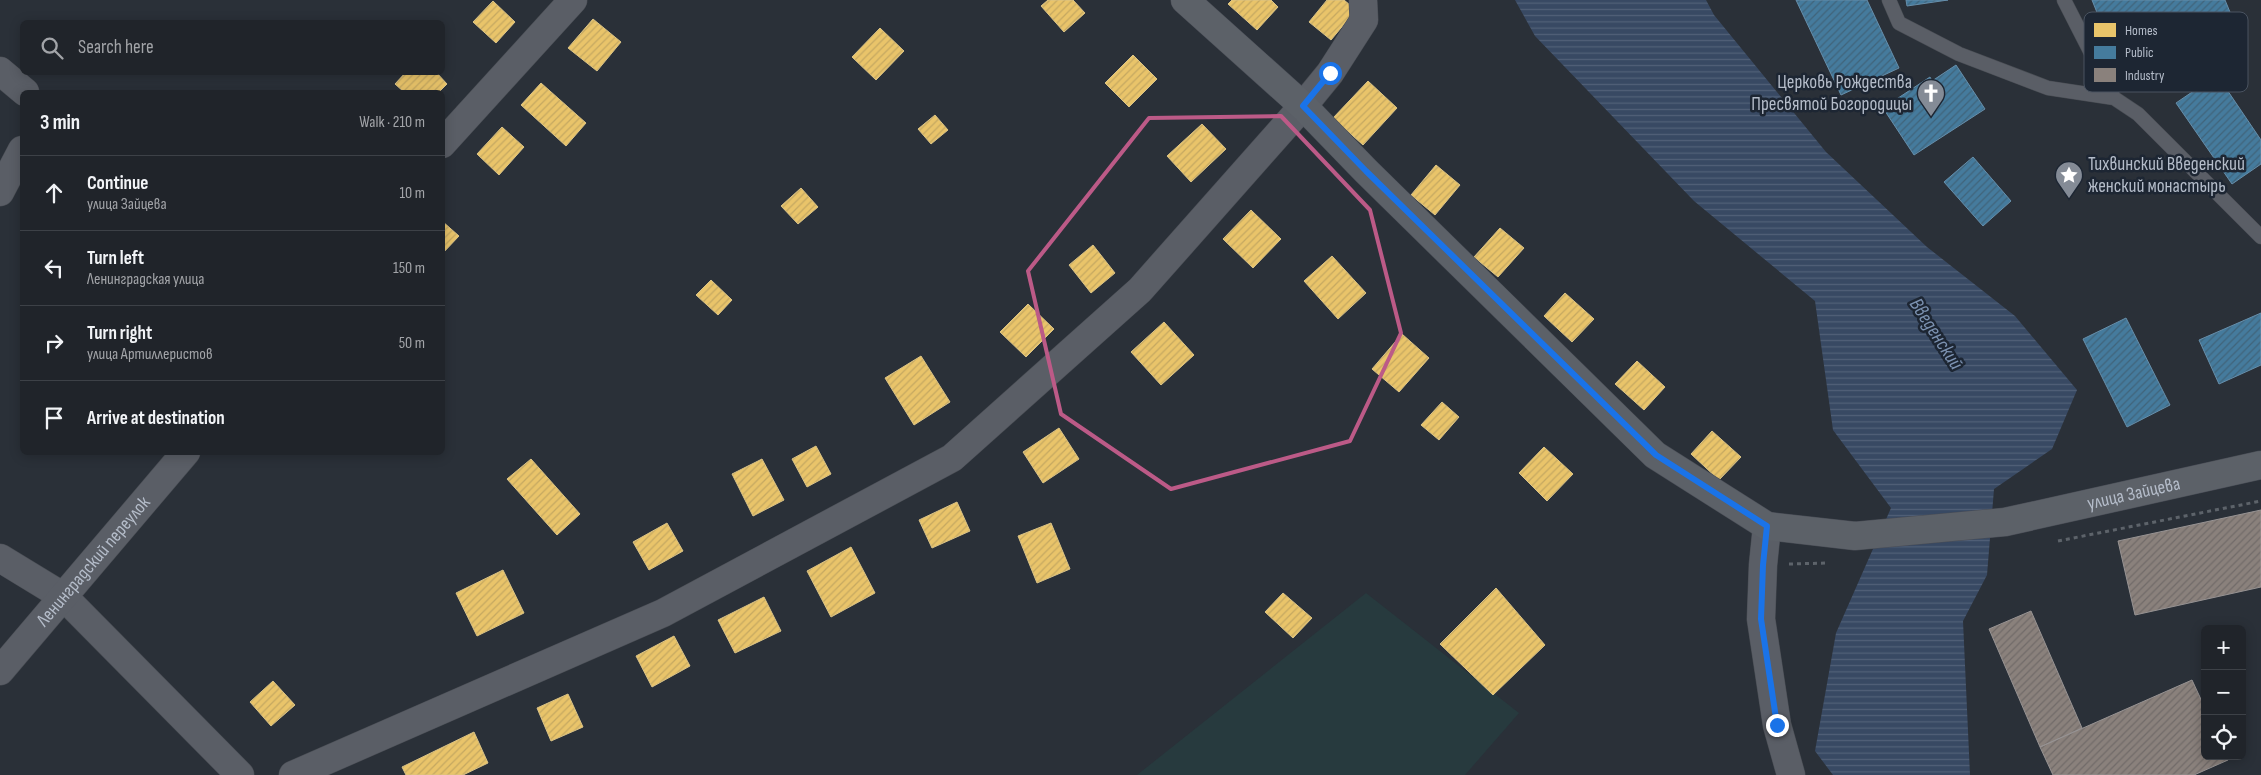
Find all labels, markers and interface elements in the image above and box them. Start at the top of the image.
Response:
legend [2084,12,2248,92]
search box [20,20,445,75]
text: Homes [2125,22,2158,39]
icon: search [38,34,66,62]
text: Search here [78,36,154,59]
text: Public [2125,44,2154,61]
route start [1319,62,1342,85]
text: Industry [2125,67,2165,84]
place label: Церковь Рождества Пресвятой Богородицы [1751,71,1912,116]
church icon: Церковь Рождества Пресвятой Богородицы [1916,78,1946,117]
text: 3 min [40,110,80,135]
text: Walk · 210 m [359,113,425,132]
place label: Тихвинский Введенский женский монастырь [2088,153,2245,198]
place icon: Тихвинский Введенский женский монастырь [2054,160,2084,199]
text: Continue [87,172,148,195]
icon: ahead [40,179,68,207]
text: 10 m [399,184,425,203]
text: улица Зайцева [87,195,167,214]
text: Turn left [87,247,144,270]
icon: left [40,254,68,282]
text: 150 m [393,259,425,278]
text: Ленинградская улица [87,270,204,289]
water label: Введенский [1904,294,1968,375]
text: Turn right [87,322,152,345]
icon: right [40,329,68,357]
text: 50 m [399,334,425,353]
text: улица Артиллеристов [87,345,213,364]
icon: arrive [40,404,68,432]
text: Arrive at destination [87,407,225,430]
street label: улица Зайцева [2085,472,2182,515]
street label: Ленинградский переулок [31,491,156,632]
map controls [2201,625,2246,760]
button: + [2201,625,2246,670]
button: − [2201,670,2246,715]
route end [1766,714,1789,737]
button: locate [2201,715,2246,760]

